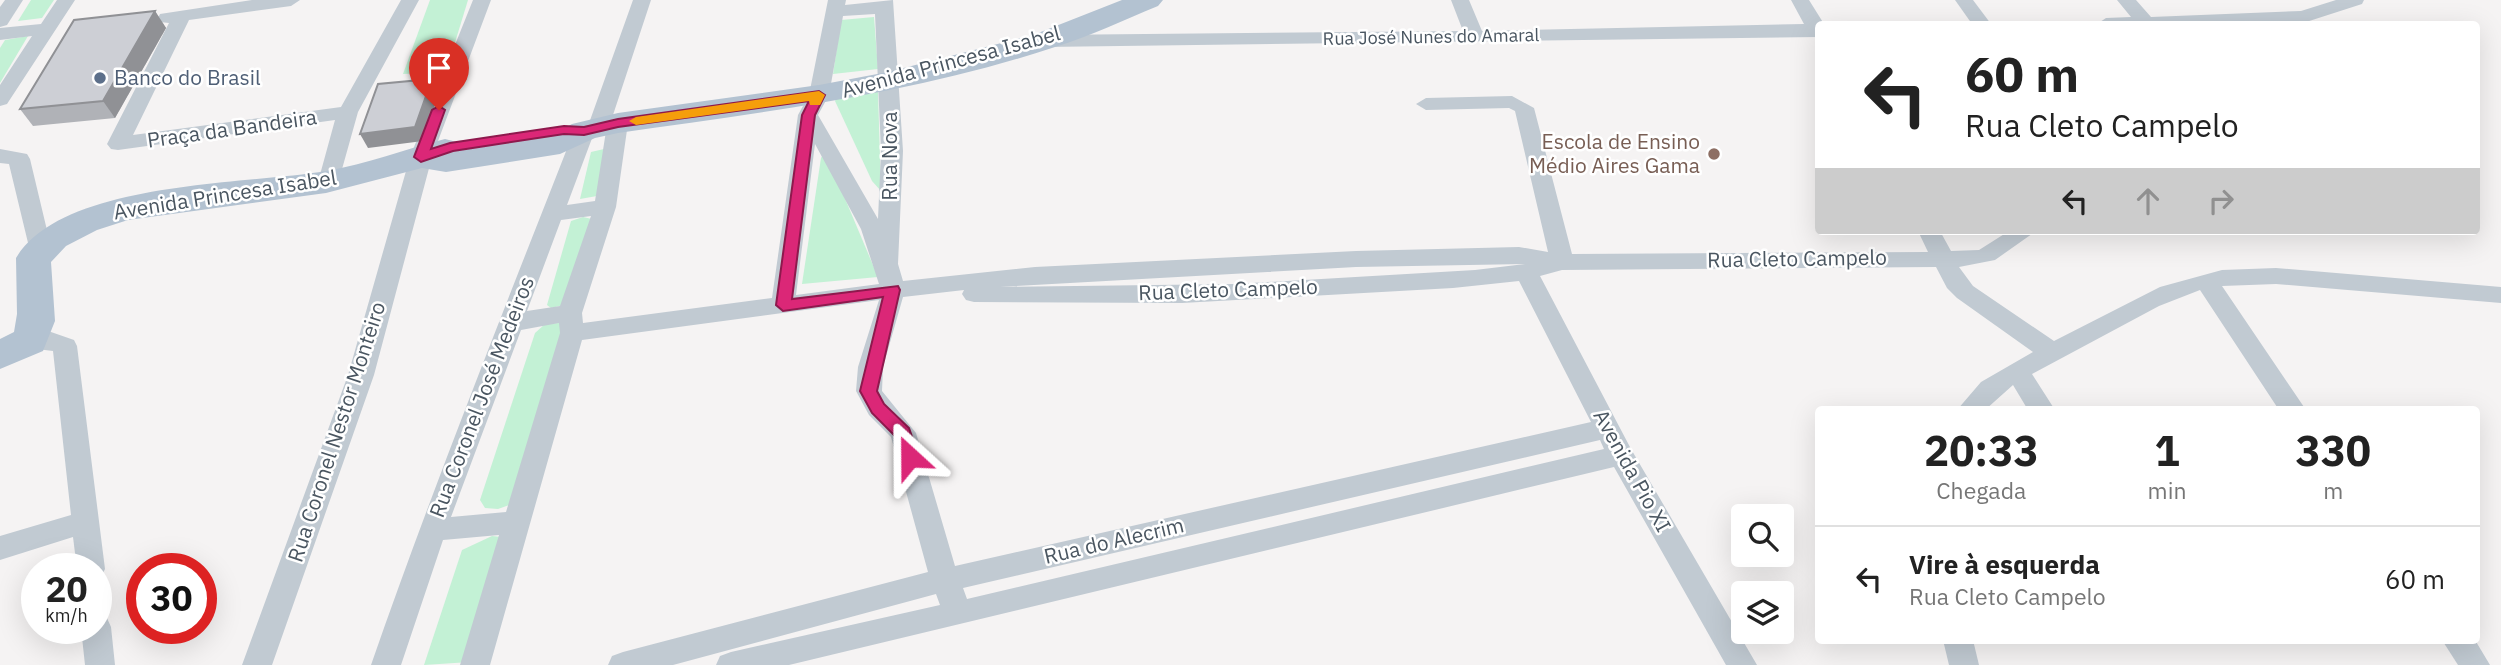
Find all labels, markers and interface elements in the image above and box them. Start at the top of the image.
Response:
street label: Avenida Princesa Isabel [838,18,1063,104]
street label: Rua José Nunes do Amaral [1323,23,1540,50]
pin [409,38,469,110]
text: 60 m [1965,42,2079,105]
icon: arrive [420,49,458,87]
icon: left [1850,49,1941,140]
place label: Banco do Brasil [114,63,261,91]
marker: Banco do Brasil [92,70,108,86]
street label: Praça da Bandeira [145,102,319,154]
text: Rua Cleto Campelo [1965,104,2239,146]
street label: Rua Nova [875,111,903,201]
place label: Escola de Ensino Médio Aires Gama [1529,127,1700,179]
marker: Escola de Ensino Médio Aires Gama [1706,146,1722,162]
street label: Avenida Princesa Isabel [111,163,339,225]
icon: left [2056,182,2094,220]
icon: ahead [2129,182,2167,220]
icon: right [2202,182,2240,220]
street label: Rua Cleto Campelo [1707,242,1887,274]
street label: Rua Coronel José Medeiros [422,272,540,521]
street label: Rua Cleto Campelo [1138,272,1318,306]
street label: Rua Coronel Nestor Monteiro [281,298,391,565]
street label: Avenida Pio XI [1588,404,1678,537]
position arrow [873,420,947,494]
text: 20:33 [1924,423,2039,478]
text: 1 [2154,423,2180,478]
text: 330 [2295,423,2371,478]
text: Chegada [1936,475,2026,505]
text: min [2148,475,2186,505]
text: m [2323,475,2343,505]
map controls [1731,504,1794,644]
button: search [1731,504,1794,567]
street label: Rua do Alecrim [1041,510,1187,570]
text: Vire à esquerda [1909,547,2100,581]
speed limit sign: 30 [126,553,217,644]
icon: left [1850,560,1888,598]
text: 60 m [2385,562,2445,596]
text: 20 [45,566,88,612]
button: layers [1731,581,1794,644]
text: Rua Cleto Campelo [1909,581,2106,611]
text: km/h [45,604,88,627]

